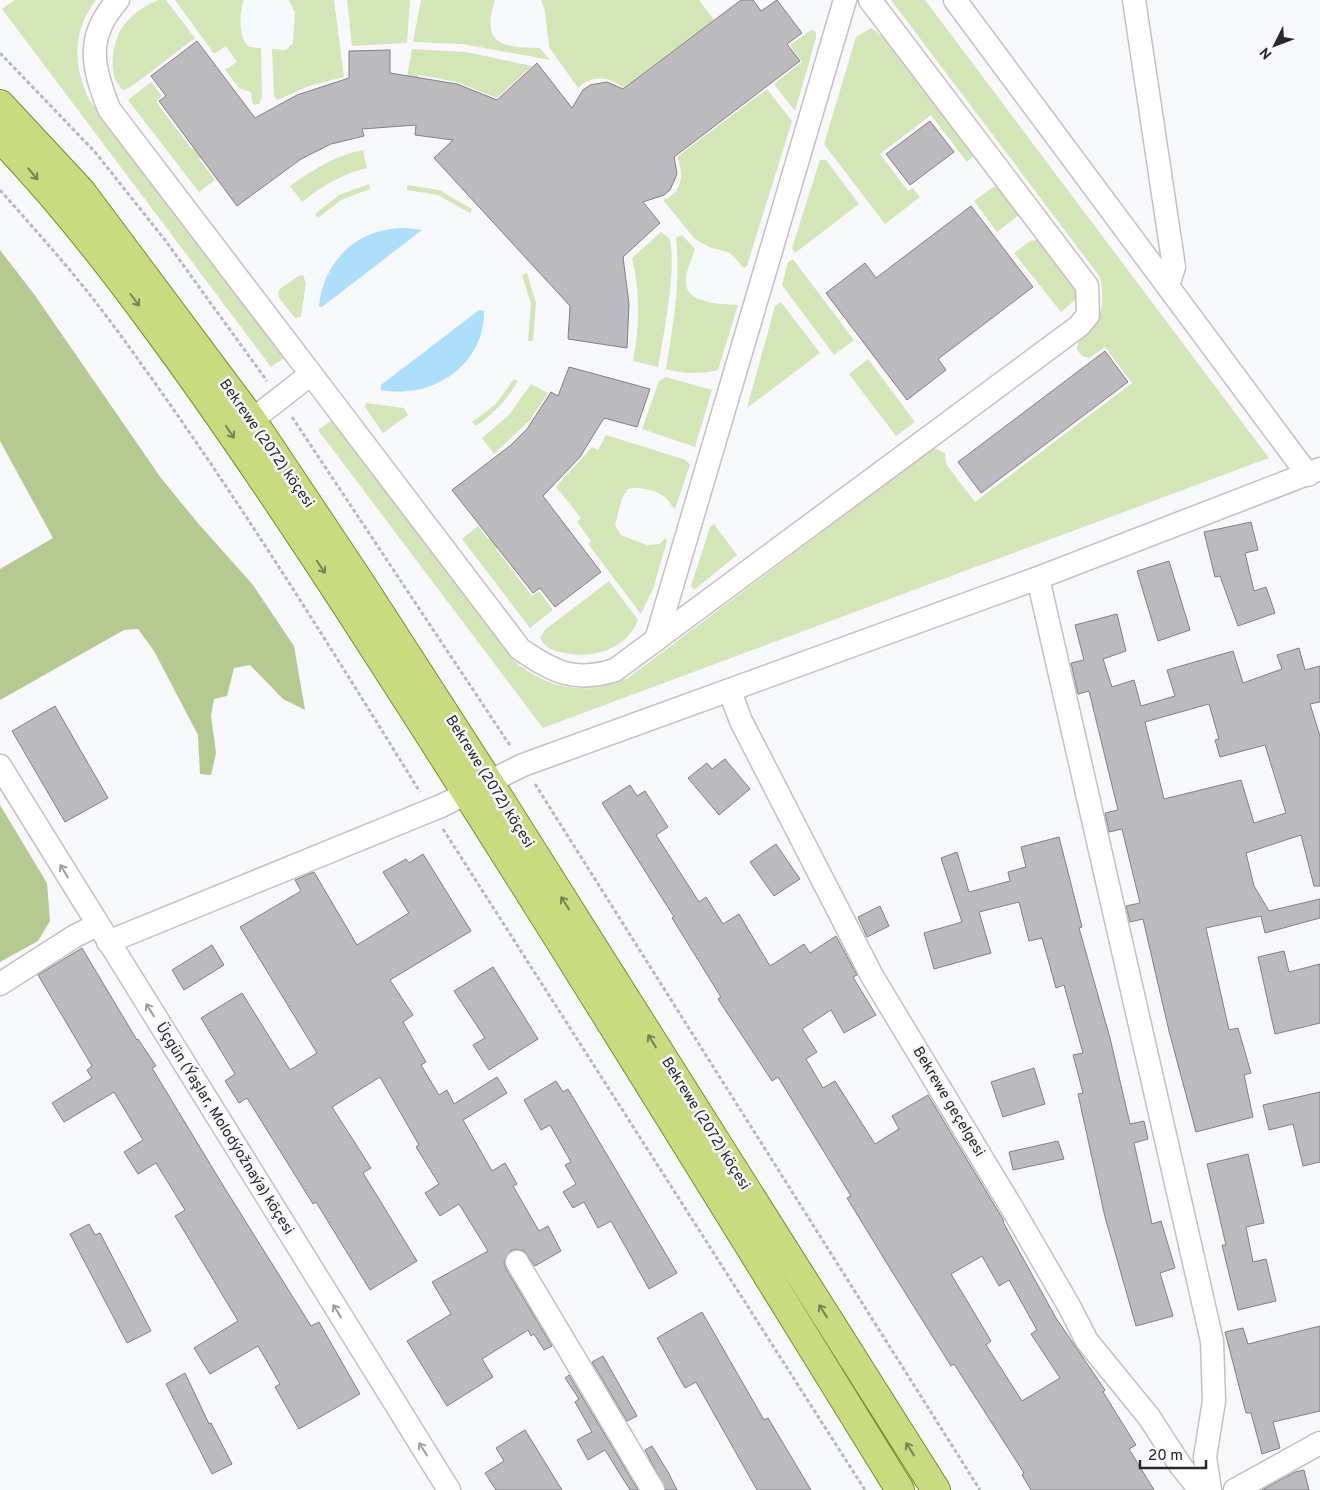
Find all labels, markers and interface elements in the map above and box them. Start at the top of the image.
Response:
north arrow [1250,20,1300,70]
text: N [1257,43,1276,62]
one-way arrow [28,167,39,180]
one-way arrow [130,293,141,306]
street label: Bekrewe (2072) köçesi [214,376,318,512]
one-way arrow [225,425,235,439]
one-way arrow [316,560,326,574]
street label: Bekrewe (2072) köçesi [440,712,538,852]
one-way arrow [59,865,69,879]
one-way arrow [560,897,570,911]
one-way arrow [144,1003,154,1017]
street label: Üçgün (Ýaşlar, Molodýožnaýa) köçesi [151,1019,298,1239]
one-way arrow [647,1034,657,1048]
street label: Bekrewe geçelgesi [908,1043,988,1161]
street label: Bekrewe (2072) köçesi [656,1054,754,1194]
one-way arrow [332,1304,342,1318]
one-way arrow [818,1305,828,1319]
scale bar [1140,1438,1206,1470]
one-way arrow [418,1442,428,1456]
one-way arrow [905,1442,915,1456]
text: 20 m [1148,1447,1183,1466]

